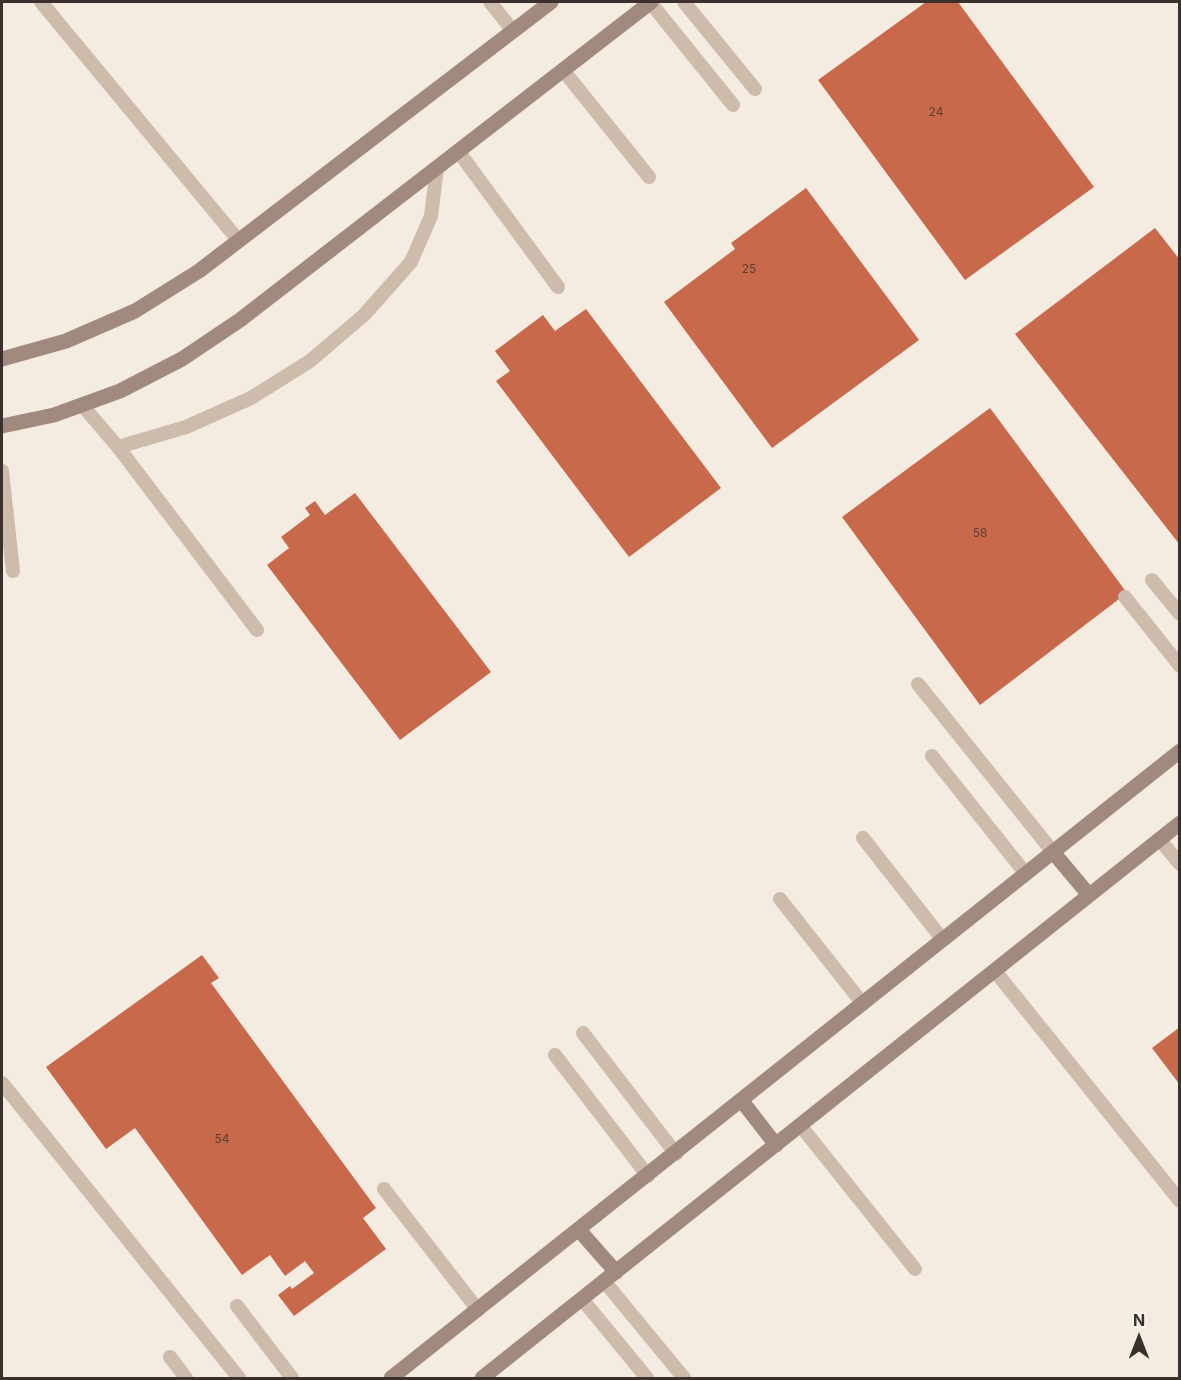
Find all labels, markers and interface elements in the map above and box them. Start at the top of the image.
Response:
house number: 24 [929,105,943,119]
house number: 25 [742,262,756,276]
house number: 58 [973,526,987,540]
house number: 54 [214,1132,230,1146]
north arrow [1109,1308,1169,1368]
text: N [1133,1310,1145,1330]

